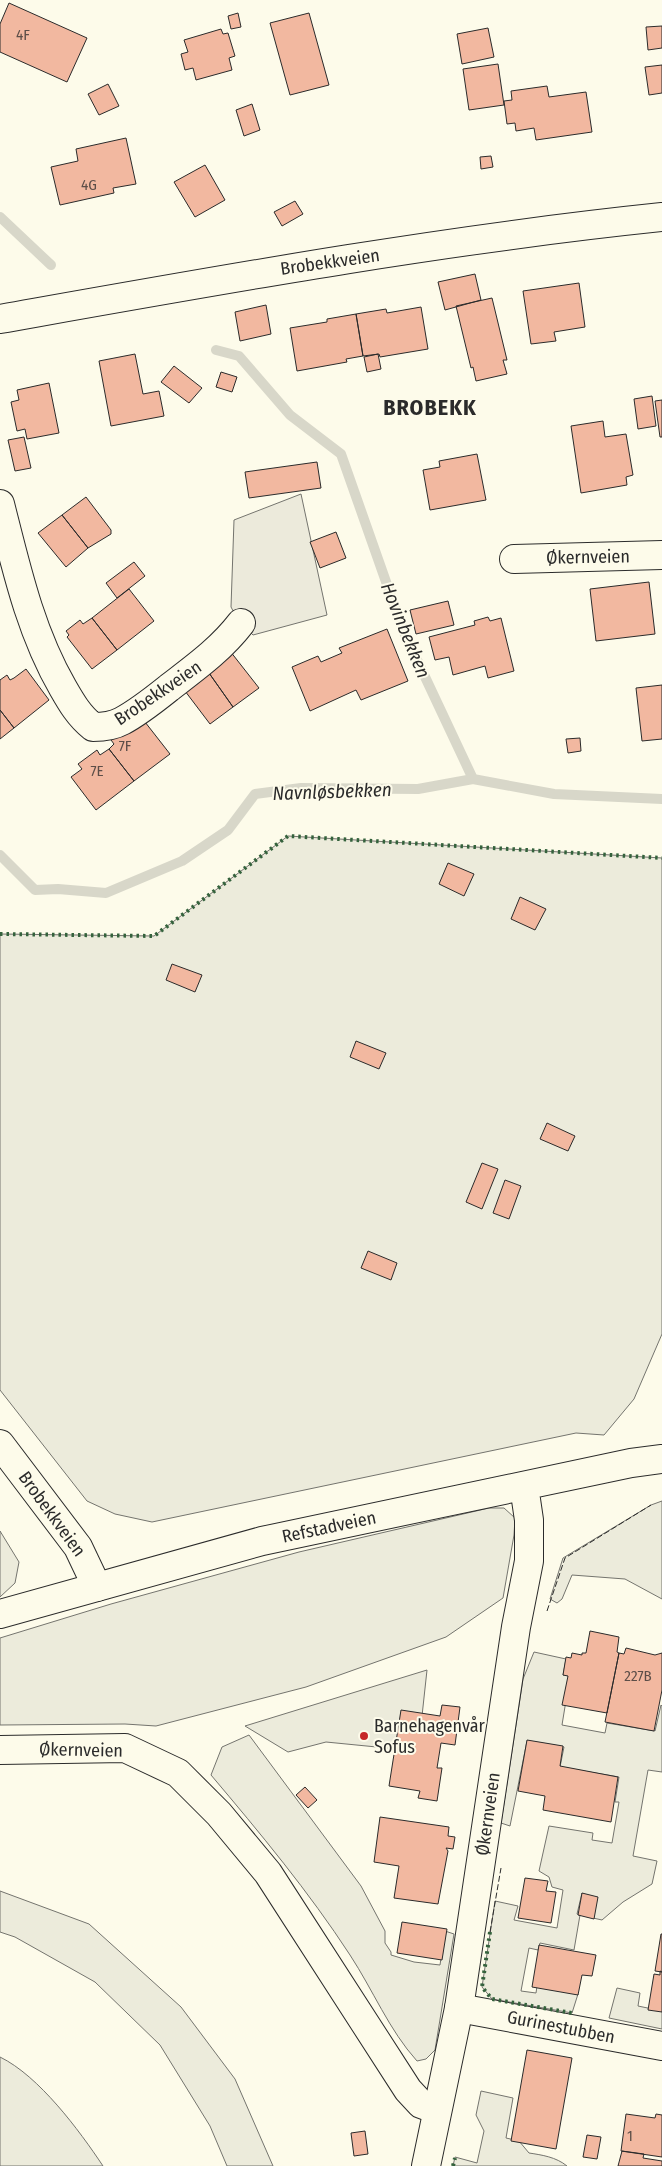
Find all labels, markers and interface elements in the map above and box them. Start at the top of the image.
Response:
house number: 4F [16,26,30,44]
house number: 4G [81,176,97,194]
street label: Brobekkveien [279,244,381,280]
district label: BROBEKK [383,394,477,421]
street label: Økernveien [546,545,630,569]
water label: Hovinbekken [376,579,435,681]
street label: Brobekkveien [110,656,206,730]
house number: 7F [119,737,132,755]
house number: 7E [90,762,104,780]
water label: Navnløsbekken [272,778,392,805]
street label: Brobekkveien [14,1467,90,1561]
street label: Refstadveien [280,1506,378,1548]
house number: 227B [624,1667,652,1685]
place label: Barnehagenvår Sofus [374,1715,485,1758]
marker: Barnehagenvår Sofus [358,1730,370,1742]
street label: Økernveien [39,1738,123,1762]
street label: Økernveien [471,1771,505,1857]
street label: Gurinestubben [505,2006,617,2048]
house number: 1 [627,2127,633,2145]

